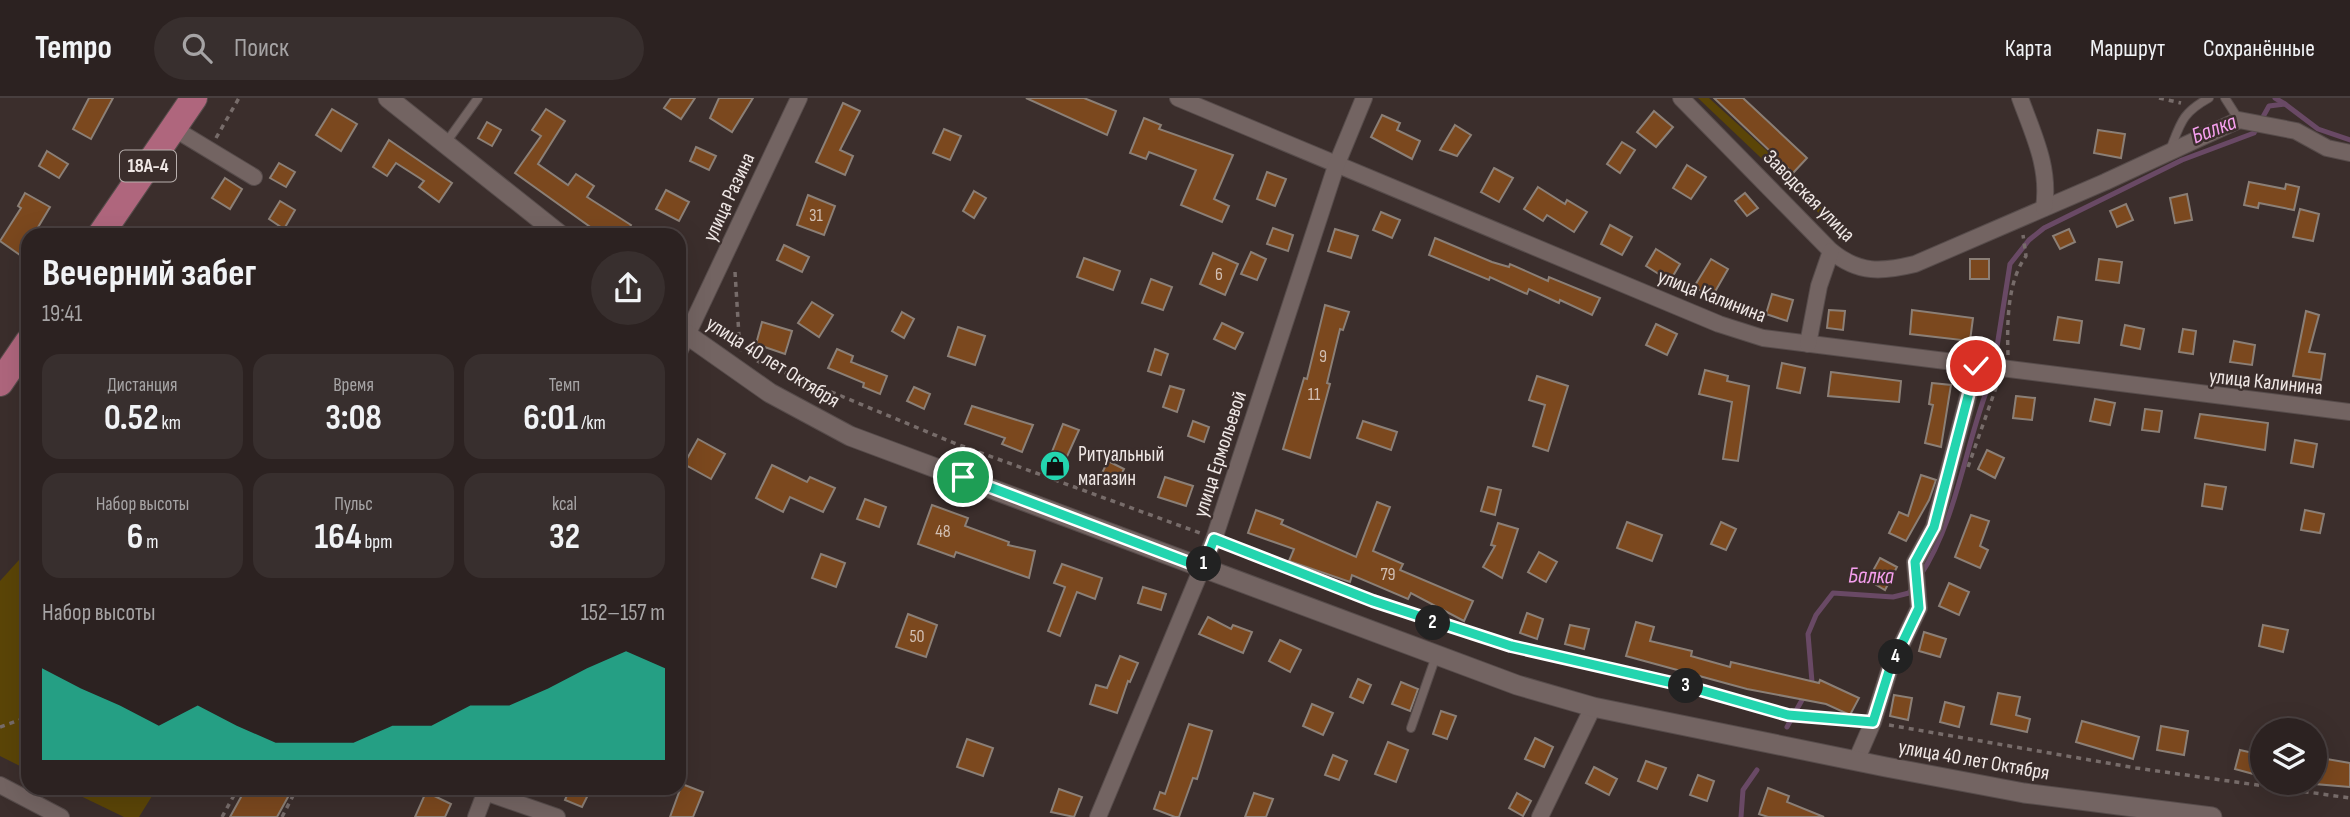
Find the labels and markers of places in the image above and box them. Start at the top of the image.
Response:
pin [1946,336,2006,396]
place label: Ритуальный магазин [1078,442,1164,491]
pin [933,447,993,507]
shop icon: Ритуальный магазин [1038,449,1072,483]
pin: 1 [1186,546,1222,582]
pin: 2 [1416,606,1450,640]
pin: 4 [1878,640,1913,674]
pin: 3 [1668,668,1704,704]

